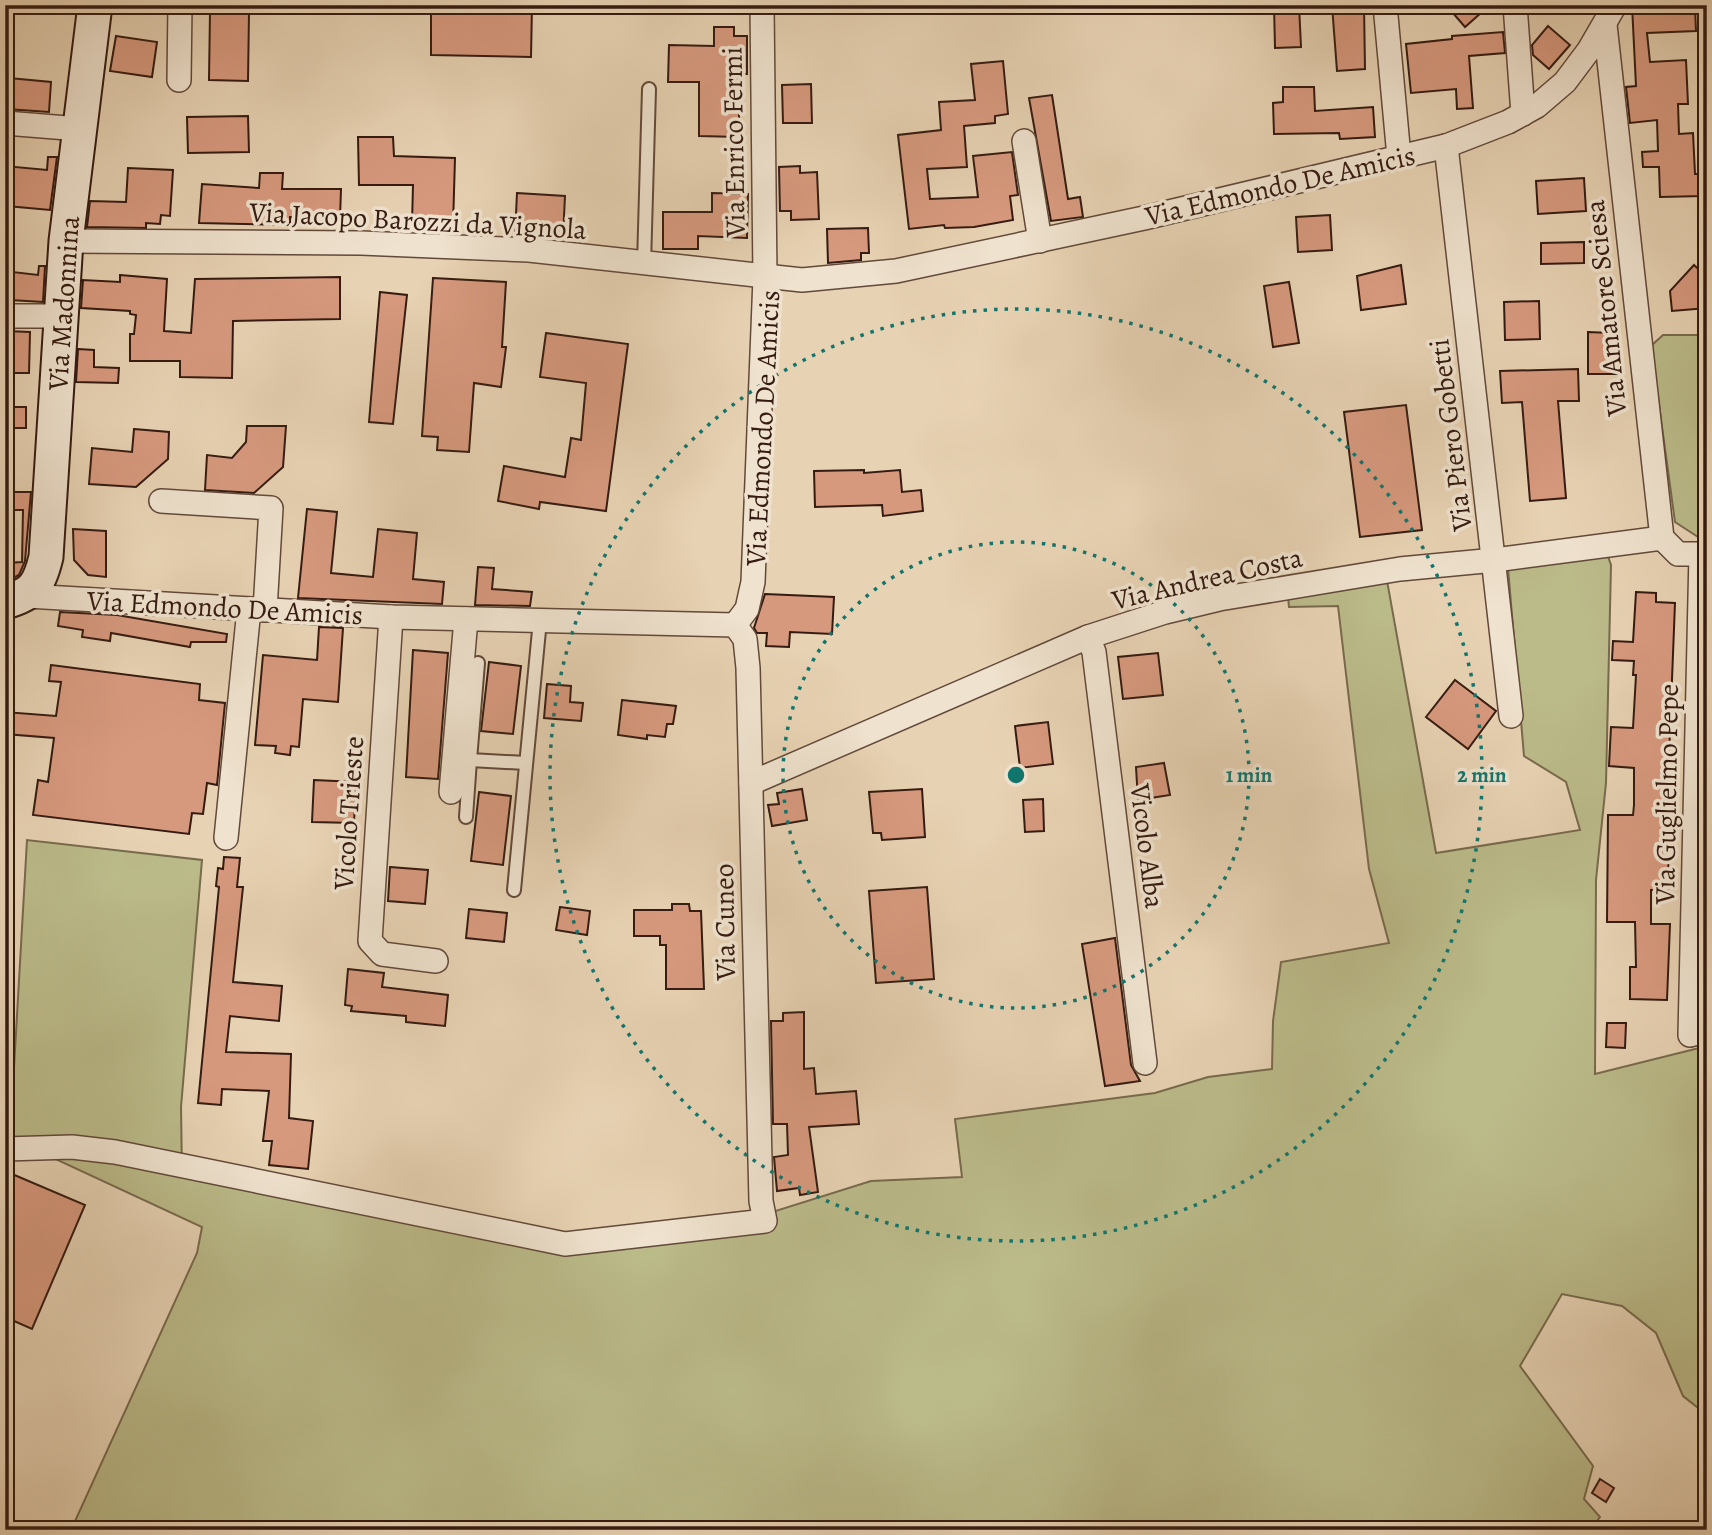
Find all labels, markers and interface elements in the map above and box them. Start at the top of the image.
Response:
street label: Via Enrico Fermi [713,46,755,239]
street label: Via Edmondo De Amicis [1140,136,1419,236]
street label: Via Jacopo Barozzi da Vignola [247,193,587,249]
street label: Via Amatore Sciesa [1576,198,1636,419]
street label: Via Madonnina [39,215,89,393]
street label: Via Edmondo De Amicis [737,289,789,568]
street label: Via Piero Gobetti [1420,337,1482,534]
street label: Via Andrea Costa [1107,539,1306,620]
street label: Via Edmondo De Amicis [85,582,364,634]
street label: Via Guglielmo Pepe [1646,683,1688,906]
street label: Vicolo Trieste [325,735,373,892]
text: 1 min [1226,761,1273,789]
text: 2 min [1457,761,1507,789]
centre of rings [1004,763,1028,787]
street label: Vicolo Alba [1120,781,1174,911]
street label: Via Cuneo [705,863,745,982]

